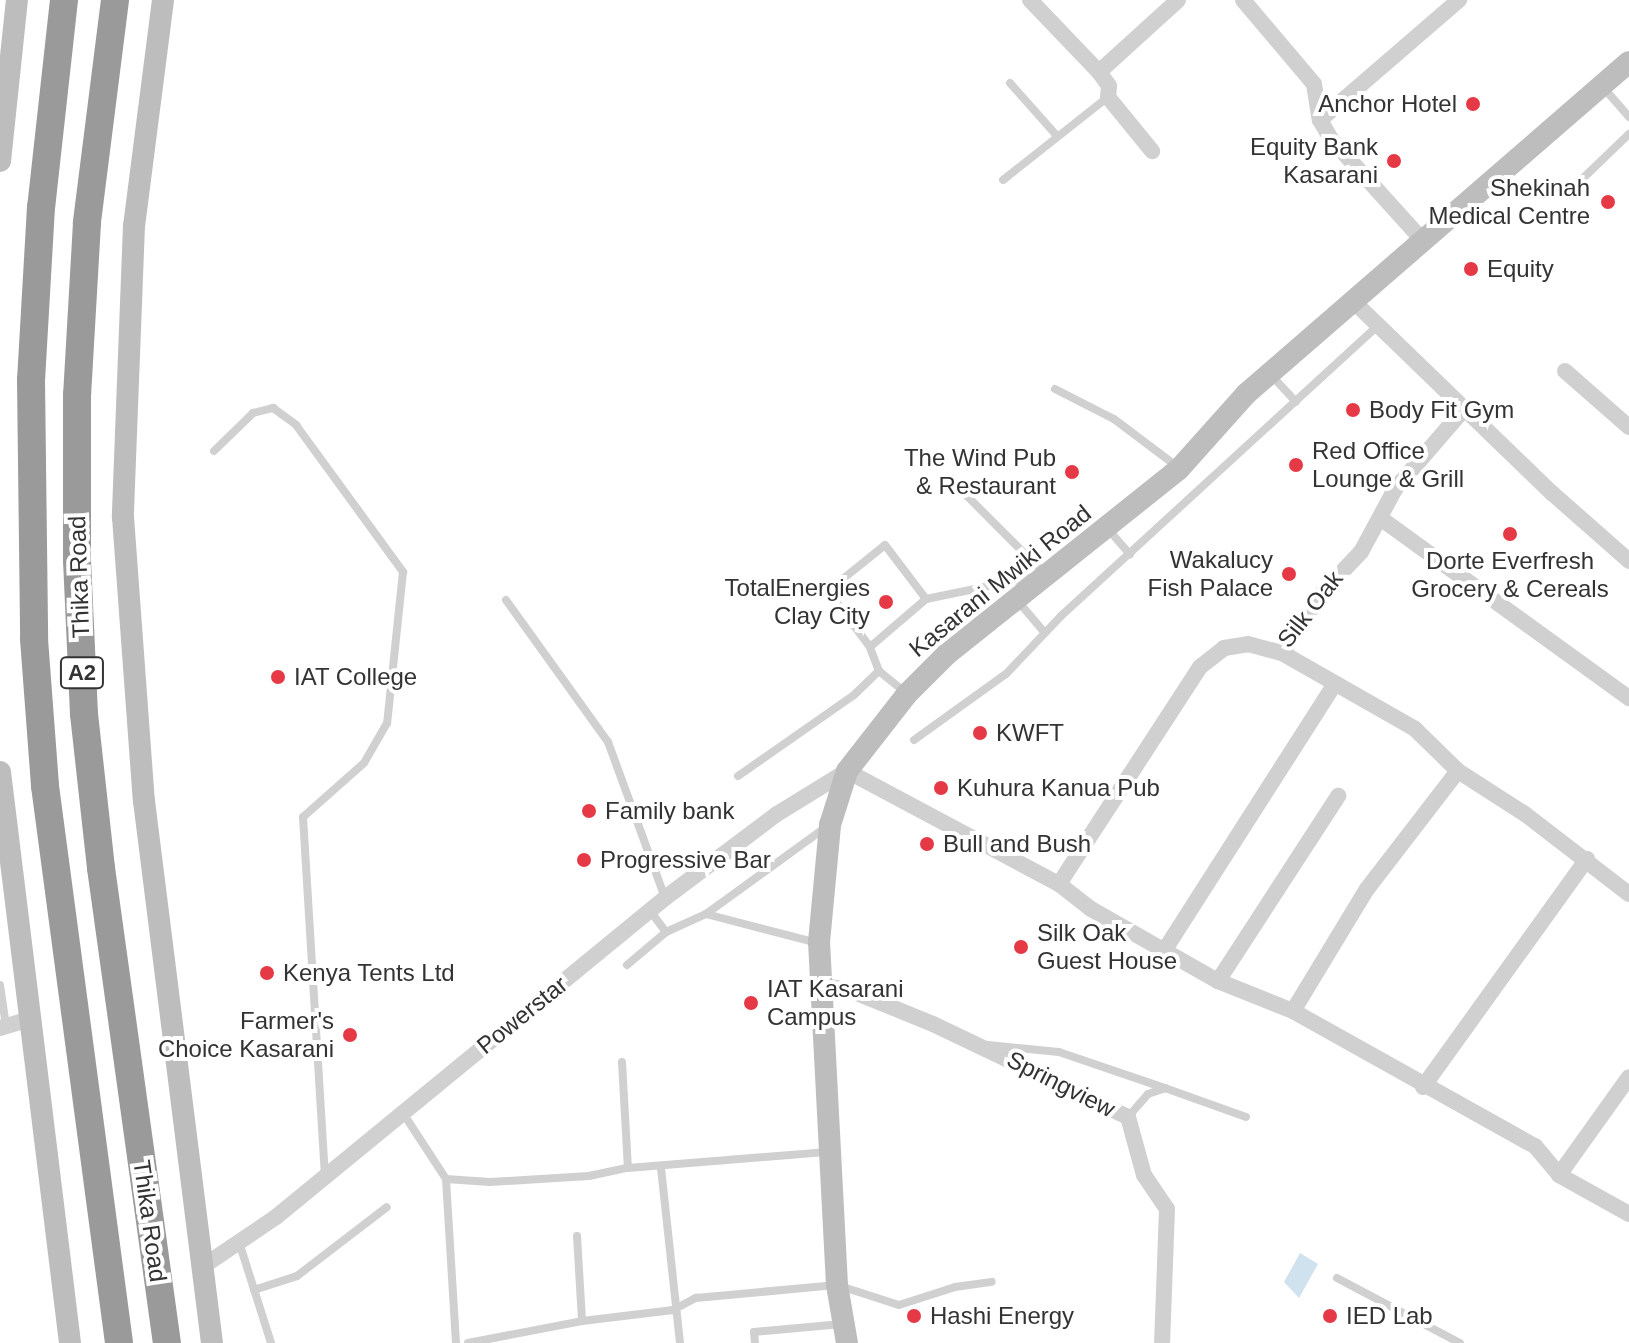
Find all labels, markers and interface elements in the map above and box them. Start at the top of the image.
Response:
place label: Anchor Hotel [1318,90,1457,118]
marker: Anchor Hotel [1464,95,1482,113]
place label: Equity Bank Kasarani [1250,133,1378,189]
marker: Equity Bank Kasarani [1385,152,1403,170]
place label: Shekinah Medical Centre [1429,174,1590,230]
marker: Shekinah Medical Centre [1597,191,1619,213]
place label: Equity [1487,255,1554,283]
marker: Equity [1462,260,1480,278]
place label: Body Fit Gym [1369,396,1514,424]
marker: Body Fit Gym [1344,401,1362,419]
place label: Red Office Lounge & Grill [1312,437,1464,493]
place label: The Wind Pub & Restaurant [904,444,1056,500]
marker: Red Office Lounge & Grill [1287,456,1305,474]
marker: The Wind Pub & Restaurant [1063,463,1081,481]
street label: Kasarani Mwiki Road [903,499,1097,663]
street label: Thika Road [62,515,96,639]
marker: Dorte Everfresh Grocery & Cereals [1501,525,1519,543]
place label: Wakalucy Fish Palace [1148,546,1273,602]
place label: Dorte Everfresh Grocery & Cereals [1411,547,1609,603]
street label: Silk Oak [1271,565,1349,653]
marker: Wakalucy Fish Palace [1280,565,1298,583]
place label: TotalEnergies Clay City [725,574,870,630]
marker: TotalEnergies Clay City [877,593,895,611]
road number: A2 [58,655,106,691]
place label: IAT College [294,663,418,691]
marker: IAT College [269,668,287,686]
place label: KWFT [996,719,1064,747]
marker: KWFT [971,724,989,742]
place label: Kuhura Kanua Pub [957,774,1160,802]
marker: Kuhura Kanua Pub [932,779,950,797]
place label: Family bank [605,797,734,825]
marker: Family bank [580,802,598,820]
place label: Bull and Bush [943,830,1091,858]
marker: Bull and Bush [918,835,936,853]
place label: Progressive Bar [600,846,771,874]
marker: Progressive Bar [575,851,593,869]
place label: Silk Oak Guest House [1037,919,1177,975]
marker: Silk Oak Guest House [1012,938,1030,956]
place label: Kenya Tents Ltd [283,959,455,987]
marker: Kenya Tents Ltd [258,964,276,982]
street label: Powerstar [471,970,573,1060]
place label: IAT Kasarani Campus [767,975,904,1031]
marker: IAT Kasarani Campus [742,994,760,1012]
place label: Farmer's Choice Kasarani [158,1007,334,1063]
marker: Farmer's Choice Kasarani [341,1026,359,1044]
street label: Springview [1002,1045,1120,1123]
street label: Thika Road [127,1158,173,1284]
place label: Hashi Energy [930,1302,1074,1330]
place label: IED Lab [1346,1302,1433,1330]
marker: Hashi Energy [905,1307,923,1325]
marker: IED Lab [1321,1307,1339,1325]

